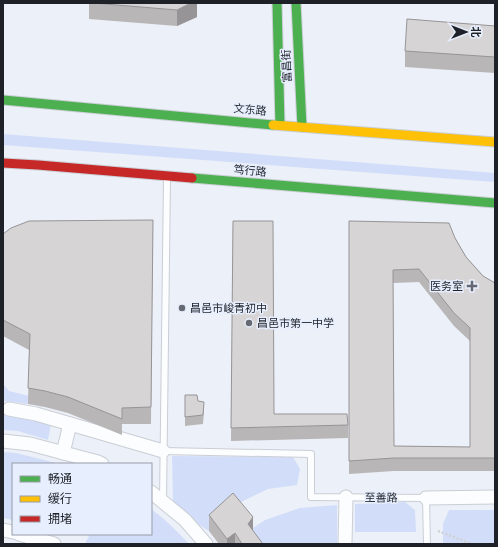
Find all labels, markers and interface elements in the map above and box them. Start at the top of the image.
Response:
north arrow [446,12,486,52]
text: 北 [469,27,482,38]
street label: 富昌街 [280,49,294,83]
street label: 文东路 [233,102,267,118]
street label: 笃行路 [233,163,267,179]
place label: 医务室 [430,280,463,293]
marker: 医务室 [466,280,478,292]
place label: 昌邑市峻青初中 [190,302,267,315]
marker: 昌邑市峻青初中 [177,303,187,313]
place label: 昌邑市第一中学 [257,317,334,330]
marker: 昌邑市第一中学 [244,318,254,328]
legend [12,463,152,535]
text: 畅通 [48,472,72,486]
street label: 至善路 [364,491,398,505]
text: 缓行 [48,492,72,506]
text: 拥堵 [48,512,72,526]

